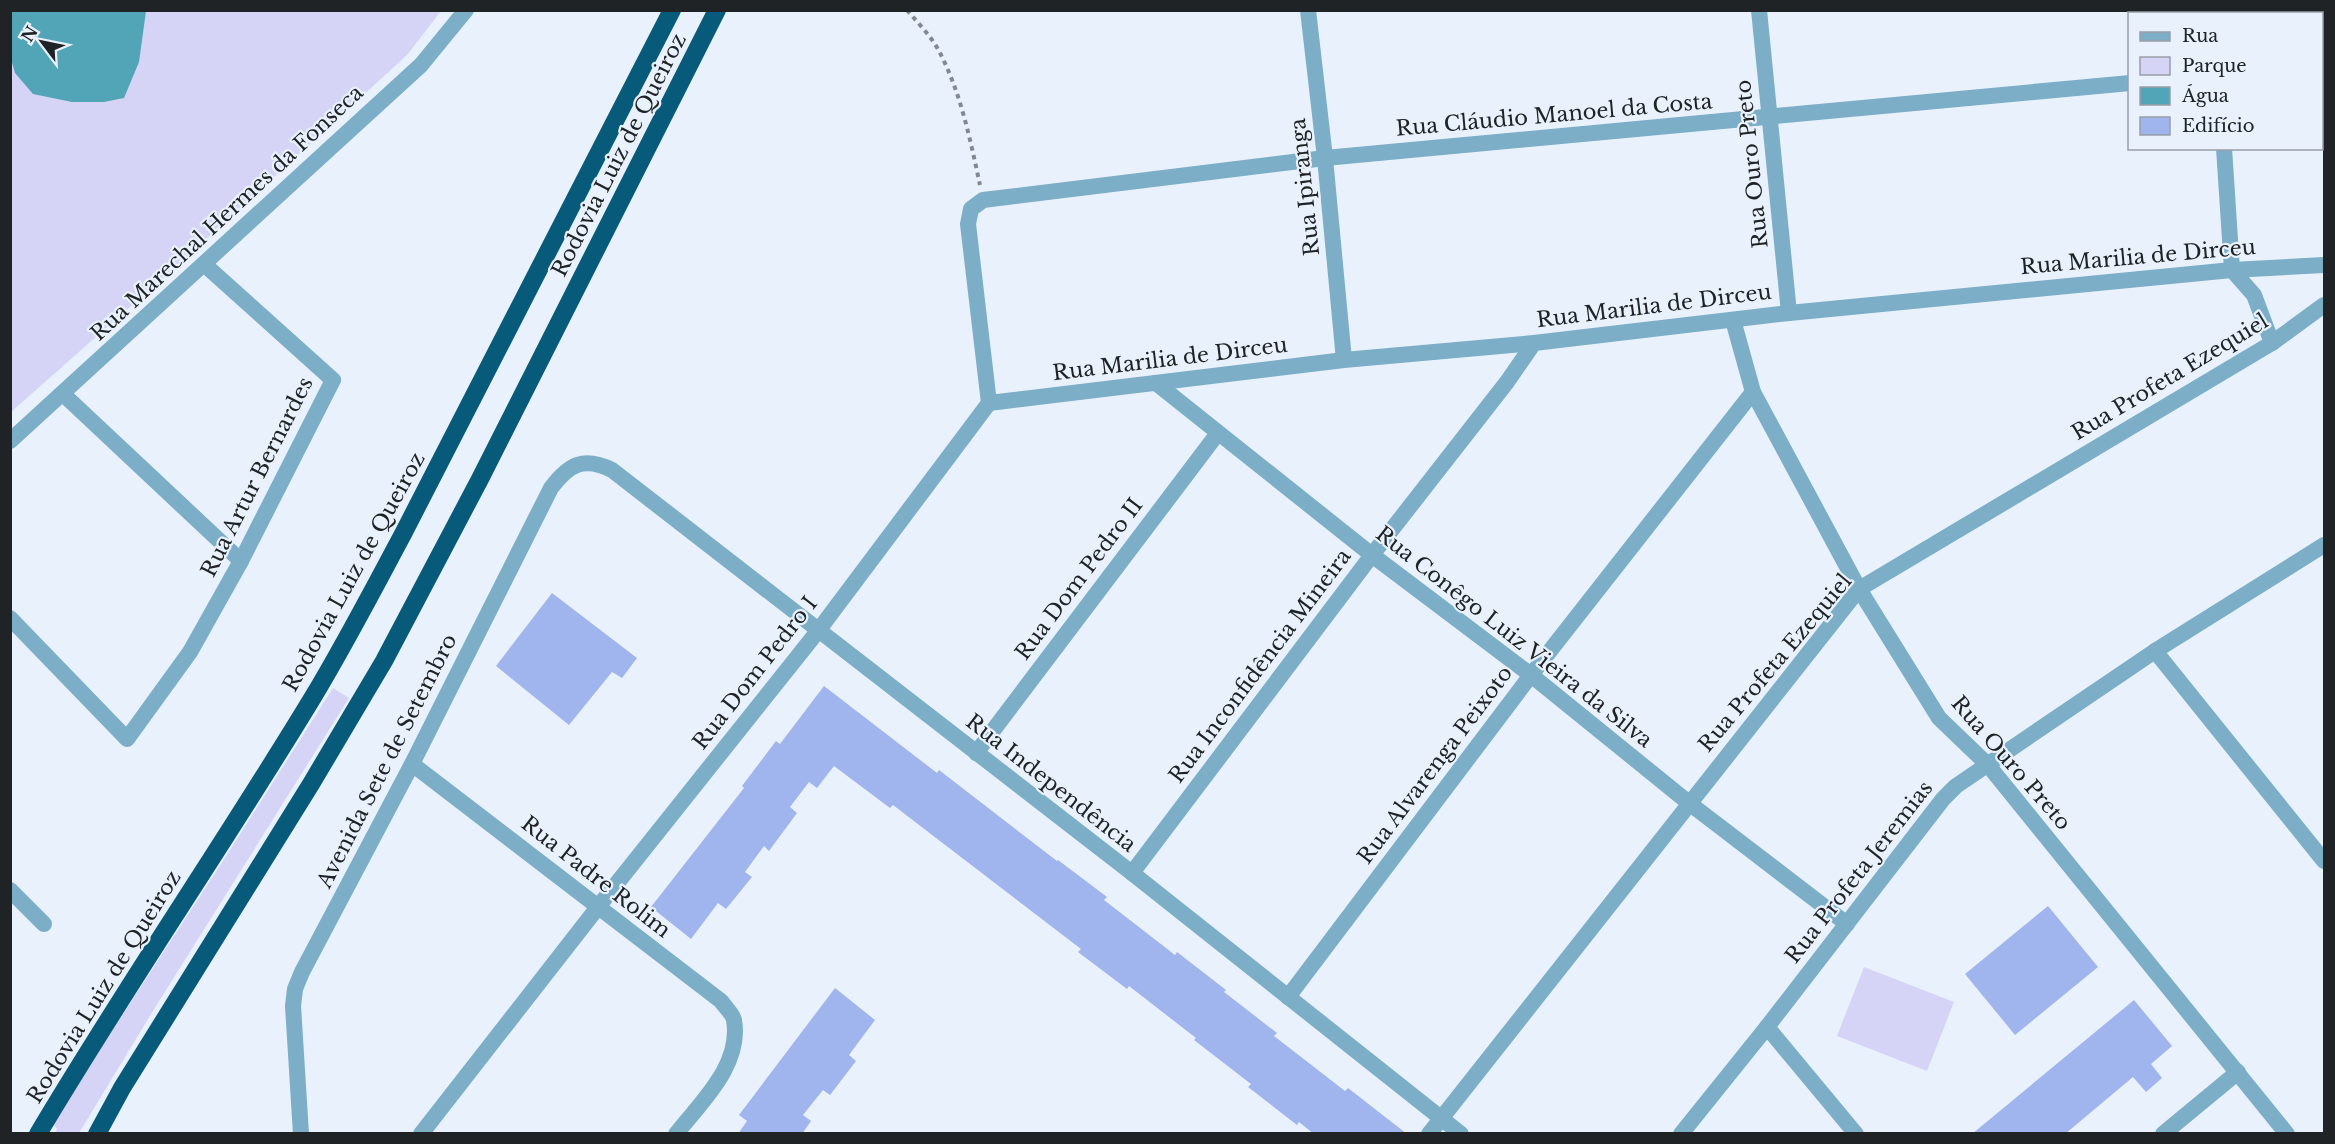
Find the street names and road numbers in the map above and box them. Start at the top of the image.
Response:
street label: Rodovia Luiz de Queiroz [546,29,692,281]
street label: Rua Ouro Preto [1730,78,1774,250]
street label: Rua Marechal Hermes da Fonseca [85,79,369,346]
street label: Rua Cláudio Manoel da Costa [1395,88,1714,142]
street label: Rua Ipiranga [1285,117,1325,257]
street label: Rua Marilia de Dirceu [2019,234,2257,280]
street label: Rua Marilia de Dirceu [1535,279,1773,333]
street label: Rua Profeta Ezequiel [2067,308,2273,446]
street label: Rua Marilia de Dirceu [1051,332,1289,386]
street label: Rua Artur Bernardes [195,373,319,581]
street label: Rodovia Luiz de Queiroz [277,448,431,696]
street label: Rua Dom Pedro II [1010,493,1148,665]
street label: Rua Conêgo Luiz Vieira da Silva [1370,521,1658,753]
street label: Rua Inconfidência Mineira [1163,544,1357,788]
street label: Rua Profeta Ezequiel [1693,568,1857,757]
street label: Rua Dom Pedro I [687,591,823,755]
street label: Avenida Sete de Setembro [311,630,463,893]
street label: Rua Alvarenga Peixoto [1352,661,1518,869]
street label: Rua Ouro Preto [1946,691,2076,835]
street label: Rua Independência [961,708,1142,858]
street label: Rua Profeta Jeremias [1780,776,1938,968]
street label: Rua Padre Rolim [516,811,676,944]
street label: Rodovia Luiz de Queiroz [22,866,186,1108]

